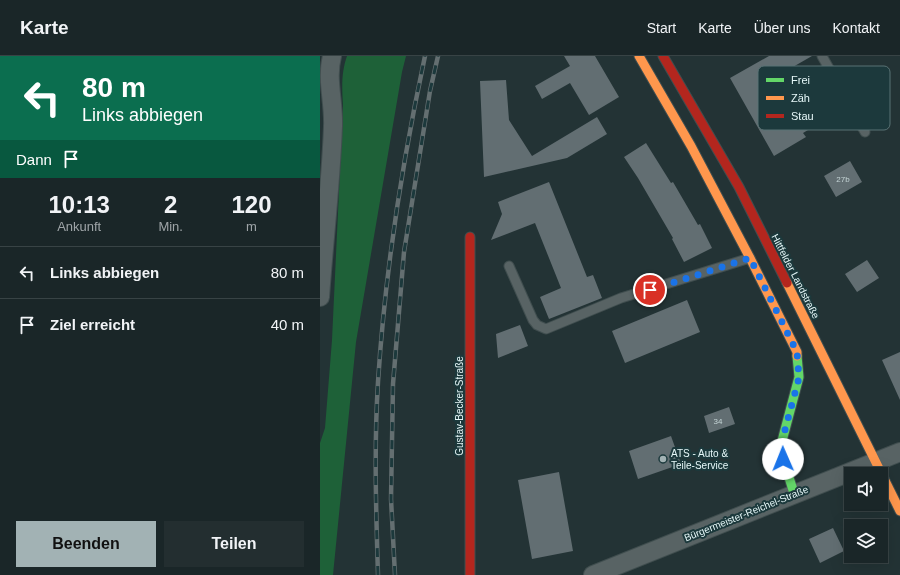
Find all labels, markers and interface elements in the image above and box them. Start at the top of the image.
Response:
text: Karte [20,17,69,38]
text: Start [647,20,676,36]
text: Karte [698,20,732,36]
text: Über uns [754,20,811,36]
text: Kontakt [833,20,880,36]
legend [758,66,890,130]
icon: left [16,72,68,124]
text: 80 m [82,72,146,103]
text: Frei [791,74,810,86]
text: Zäh [791,92,810,104]
text: Links abbiegen [82,105,203,125]
text: Stau [791,110,814,122]
icon: arrive [60,148,82,170]
text: Dann [16,151,52,168]
house number: 27b [836,175,850,184]
text: 10:13 [49,191,110,218]
text: 2 [164,191,177,218]
text: 120 [231,191,272,218]
text: Ankunft [57,219,101,234]
text: Min. [158,219,183,234]
text: m [246,219,257,234]
street label: Hittfelder Landstraße [769,232,822,321]
icon: left [16,262,38,284]
text: Links abbiegen [50,264,159,281]
text: 80 m [271,264,304,281]
pin [633,273,667,307]
icon: arrive [639,279,661,301]
icon: arrive [16,314,38,336]
text: Ziel erreicht [50,316,135,333]
text: 40 m [271,316,304,333]
street label: Gustav-Becker-Straße [454,356,465,456]
house number: 34 [714,417,723,426]
position arrow [762,438,804,480]
place label: ATS - Auto & Teile-Service [671,448,729,471]
marker: ATS - Auto & Teile-Service [658,454,668,464]
map controls [844,467,888,563]
button: sound [844,467,888,511]
street label: Bürgermeister-Reichel-Straße [683,483,810,543]
button: layers [844,519,888,563]
button: Beenden [16,521,156,567]
button: Teilen [164,521,304,567]

